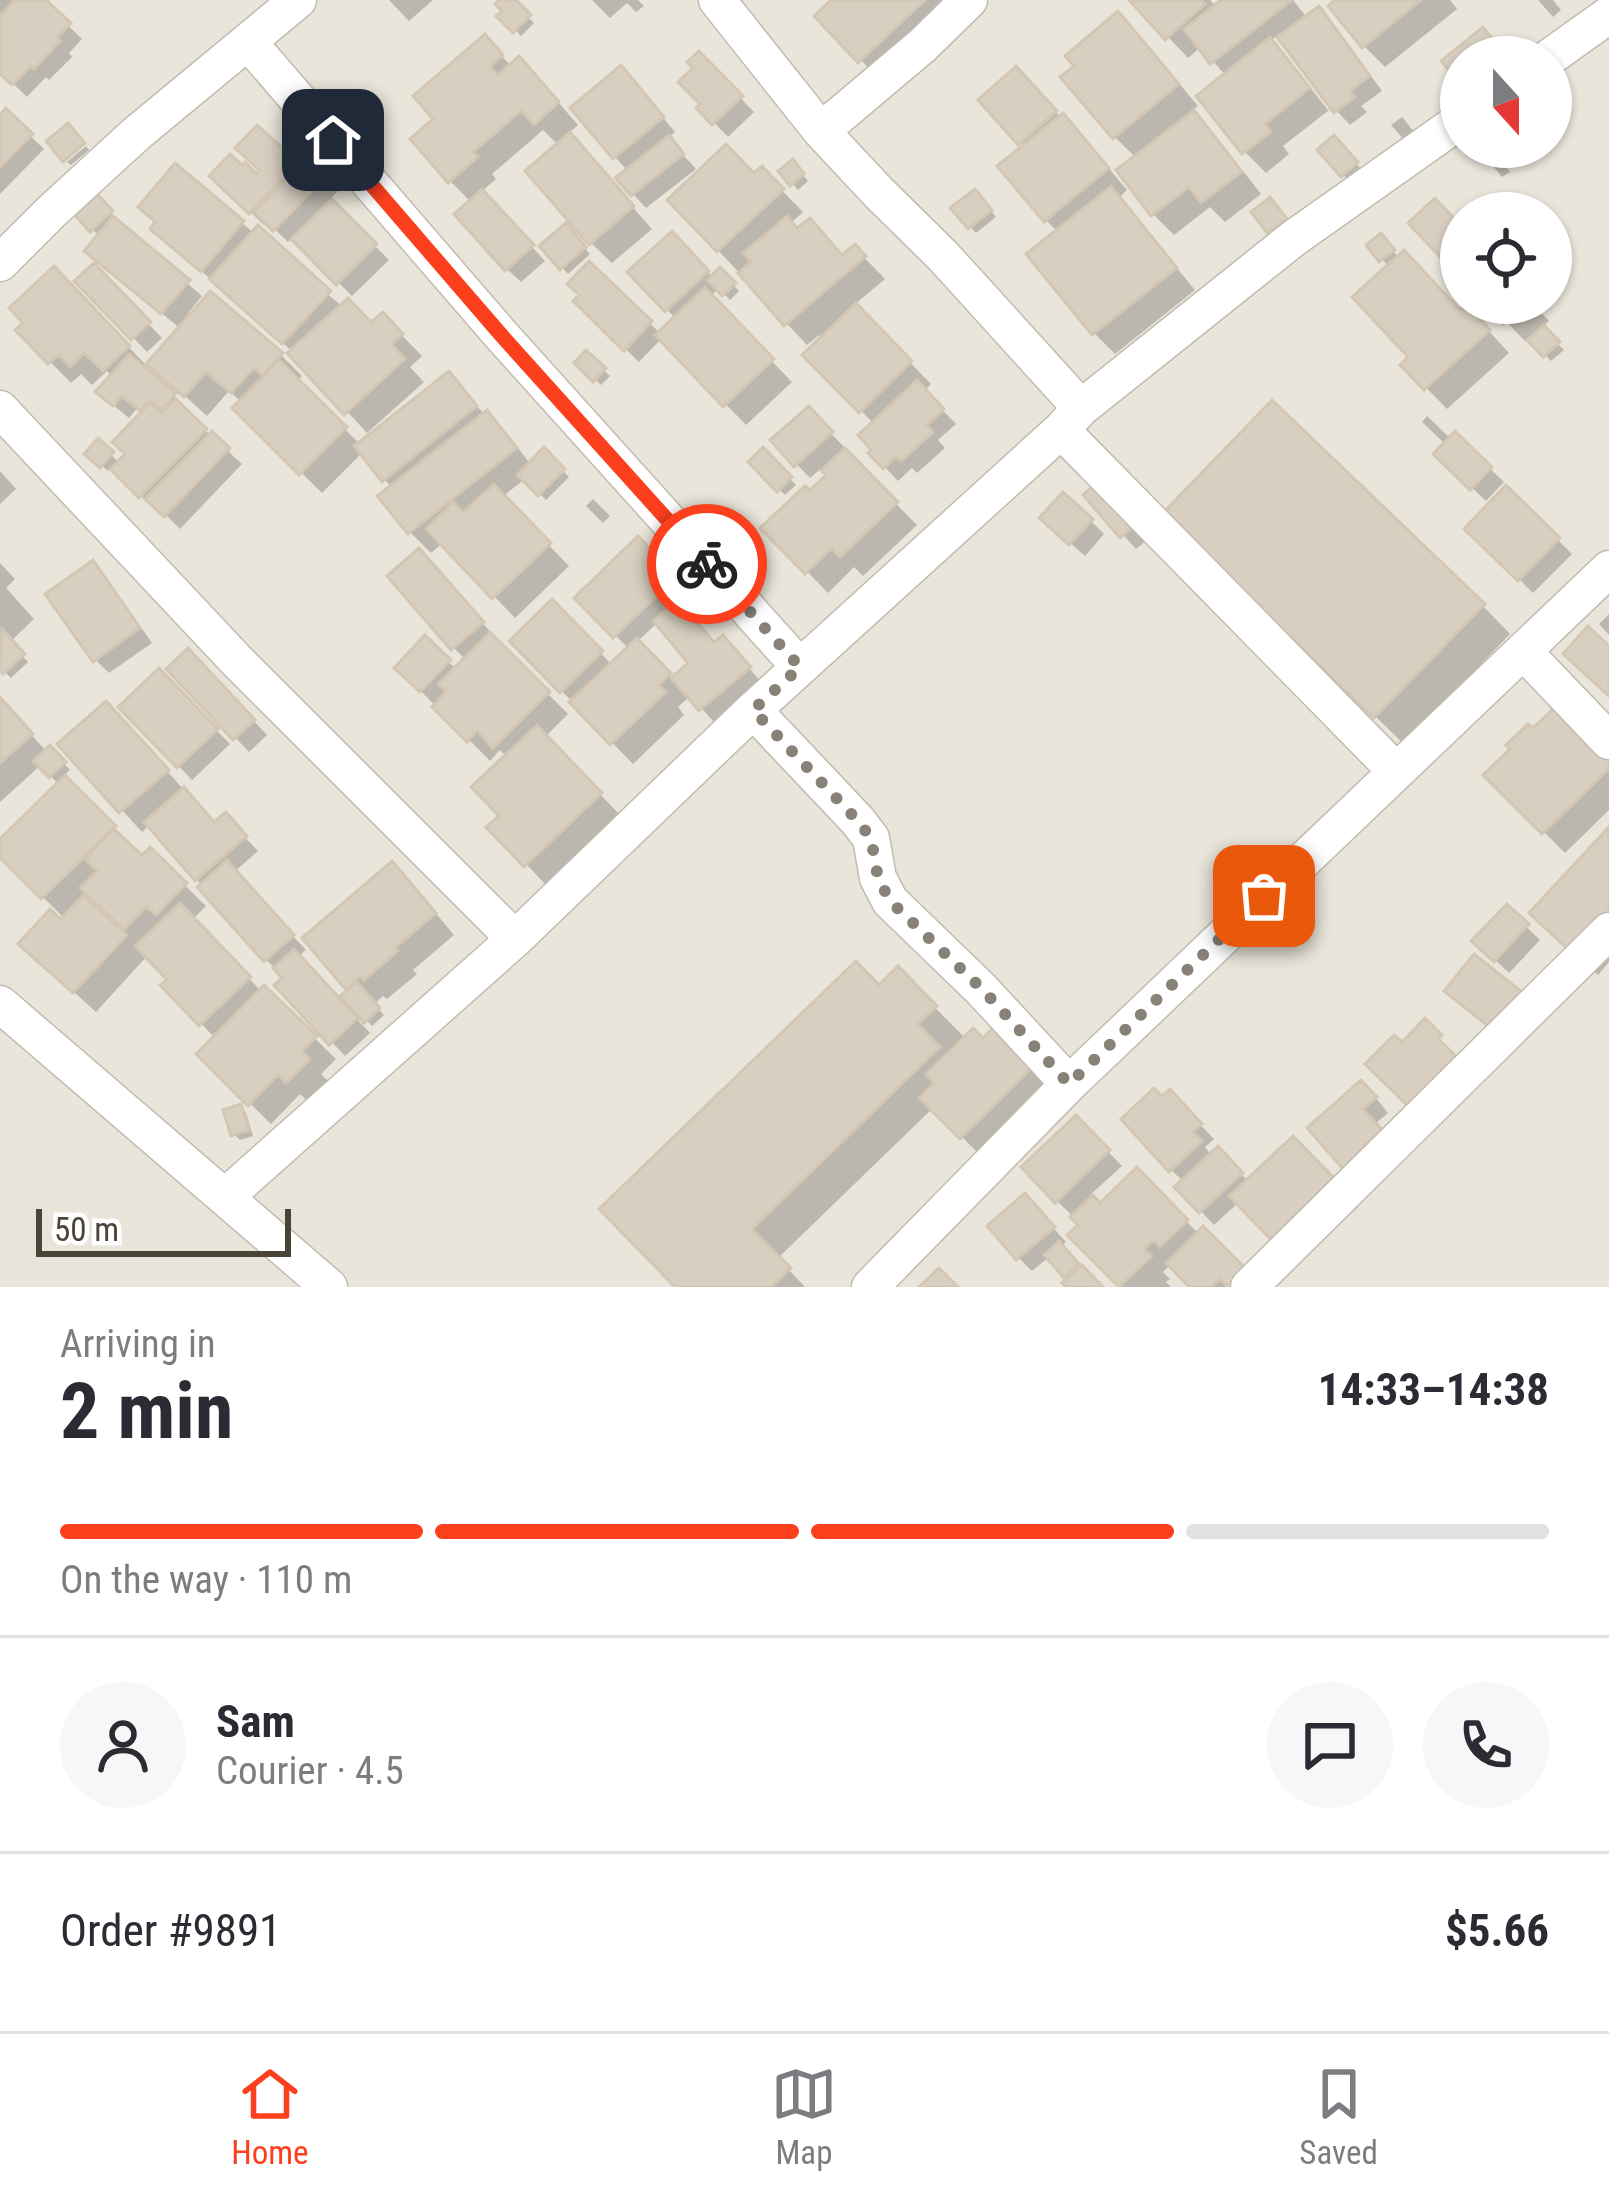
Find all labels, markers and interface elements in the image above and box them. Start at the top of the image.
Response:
north arrow [1440,36,1572,168]
map controls [1440,36,1572,324]
pin [282,89,384,191]
icon: home [300,107,366,173]
button: locate [1440,192,1572,324]
courier [647,504,767,624]
icon: bike [674,531,740,597]
pin [1213,845,1315,947]
icon: bag [1231,863,1297,929]
scale bar [36,1203,291,1256]
text: 50 m [54,1210,119,1249]
text: Arriving in [60,1321,216,1367]
text: 14:33–14:38 [1318,1363,1549,1416]
text: 2 min [60,1366,233,1457]
text: On the way · 110 m [60,1557,352,1603]
button: person [60,1682,186,1808]
button: chat [1267,1682,1393,1808]
button: phone [1423,1682,1549,1808]
text: Sam [216,1695,295,1748]
text: Courier · 4.5 [216,1748,404,1794]
text: Order #9891 [60,1904,281,1957]
text: $5.66 [1445,1904,1549,1957]
tab: Home [231,2061,309,2172]
tab: Map [771,2061,837,2172]
tab: Saved [1299,2061,1378,2172]

